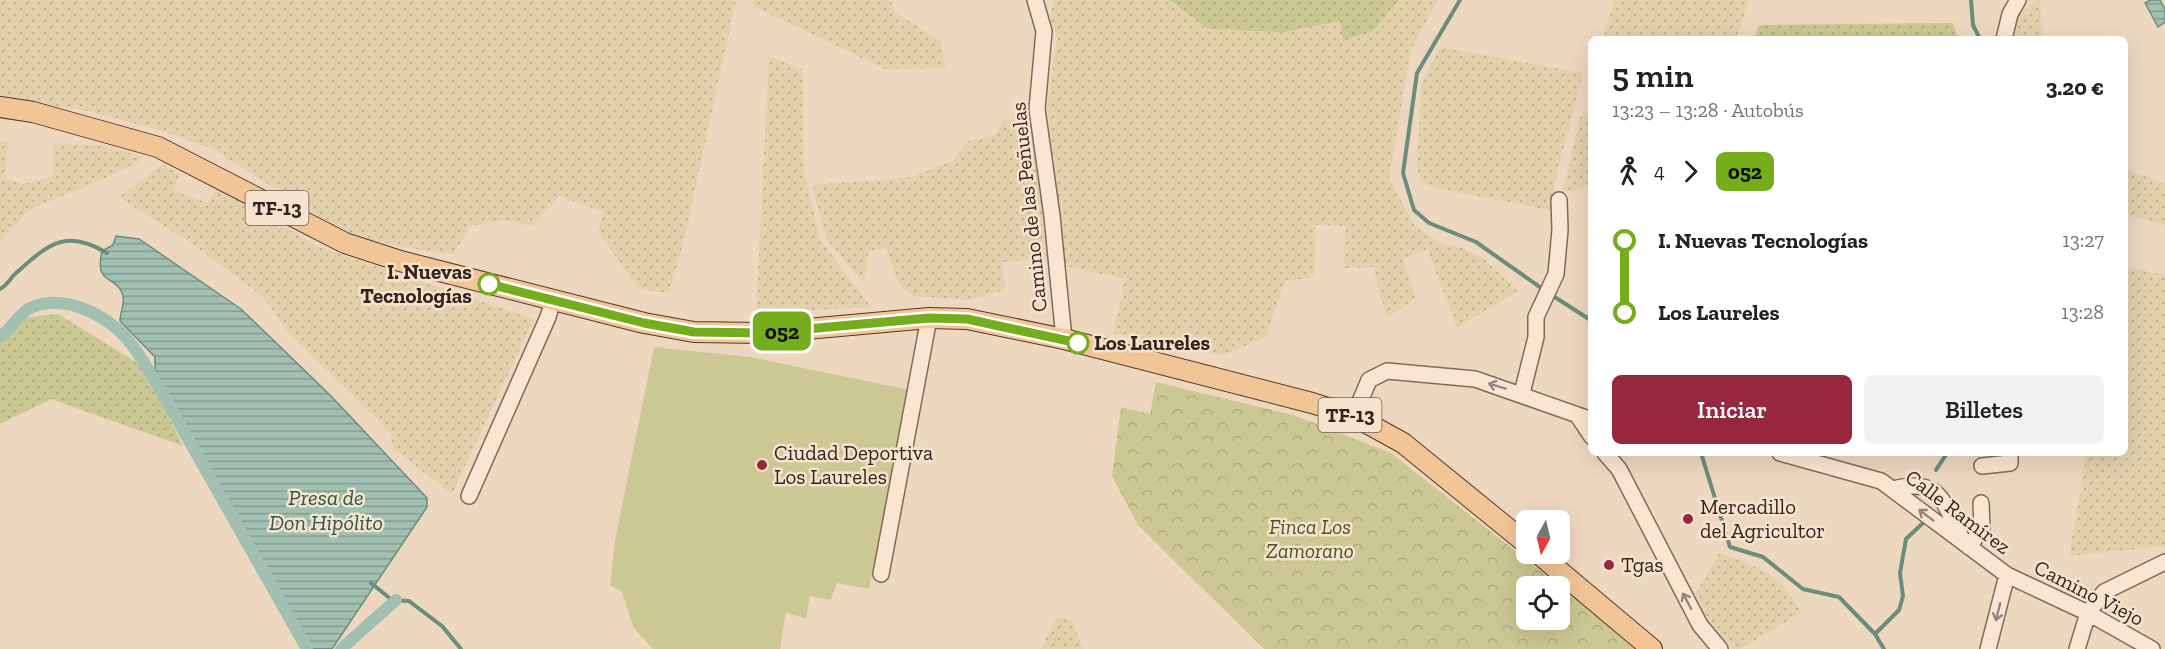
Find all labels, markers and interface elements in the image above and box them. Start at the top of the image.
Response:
text: 5 min [1612,56,1693,95]
text: 3.20 € [2046,74,2104,101]
text: 13:23 – 13:28 · Autobús [1612,98,1804,122]
street label: Camino de las Peñuelas [1005,101,1052,313]
icon: walk [1612,155,1645,188]
icon: forward [1674,155,1707,188]
text: 4 [1654,159,1665,183]
text: 052 [1728,159,1762,184]
road number: TF-13 [246,191,308,225]
text: I. Nuevas Tecnologías [1658,227,1868,254]
text: 13:27 [2062,228,2104,252]
place label: I. Nuevas Tecnologías [360,259,472,308]
marker: I. Nuevas Tecnologías [478,273,500,295]
text: Los Laureles [1658,299,1780,326]
text: 13:28 [2061,300,2104,324]
line badge: 052 [748,312,816,350]
text: 052 [765,319,799,344]
place label: Los Laureles [1094,330,1210,355]
marker: Los Laureles [1067,332,1089,354]
button: Iniciar [1612,375,1852,444]
button: Billetes [1864,375,2104,444]
one-way arrow [1488,379,1507,390]
road number: TF-13 [1318,398,1382,432]
place label: Ciudad Deportiva Los Laureles [774,440,933,489]
marker: Ciudad Deportiva Los Laureles [755,458,769,472]
street label: Calle Ramírez [1901,464,2016,559]
water label: Presa de Don Hipólito [269,484,383,536]
place label: Mercadillo del Agricultor [1700,494,1825,543]
one-way arrow [1919,508,1935,521]
north arrow [1516,510,1570,564]
map controls [1516,510,1570,630]
marker: Mercadillo del Agricultor [1681,512,1695,526]
park label: Finca Los Zamorano [1266,514,1354,563]
place label: Tgas [1621,552,1664,577]
street label: Camino Viejo [2030,554,2148,632]
marker: Tgas [1602,558,1616,572]
button: locate [1516,576,1570,630]
one-way arrow [1681,593,1693,610]
one-way arrow [1991,602,2003,621]

